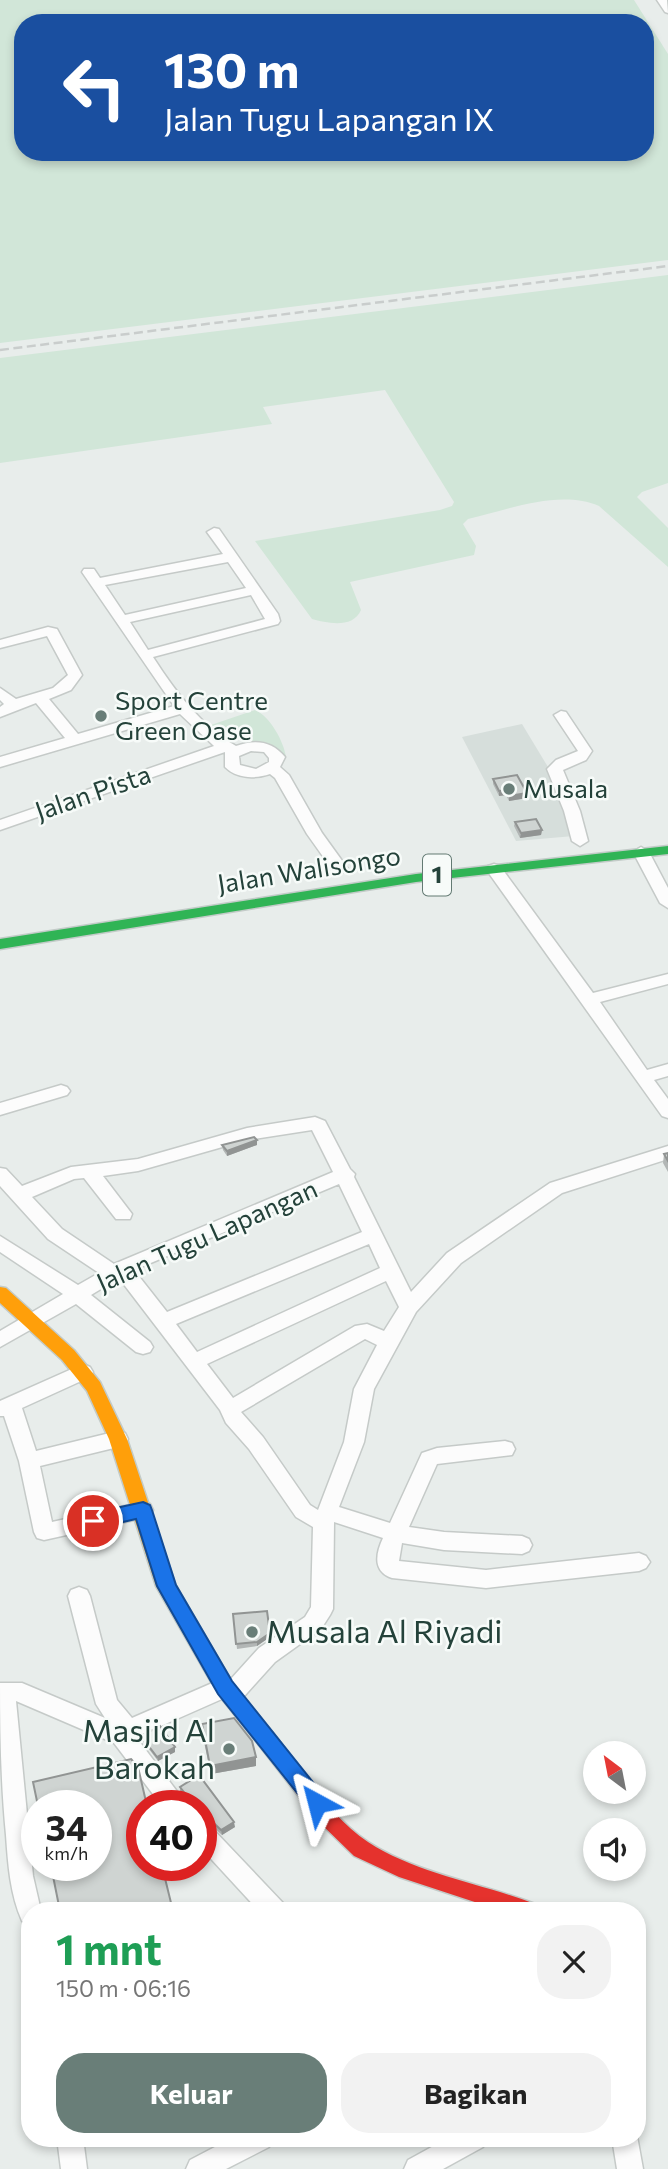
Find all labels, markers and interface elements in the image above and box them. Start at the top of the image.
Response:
text: 130 m [164,38,299,98]
icon: left [49,42,140,133]
text: Jalan Tugu Lapangan IX [164,98,494,138]
place label: Sport Centre Green Oase [115,684,268,745]
marker: Sport Centre Green Oase [93,708,109,724]
street label: Jalan Pista [31,757,154,826]
place label: Musala [523,772,608,803]
marker: Musala [501,781,517,797]
street label: Jalan Walisongo [215,839,403,898]
road number: 1 [423,854,451,896]
street label: Jalan Tugu Lapangan [91,1172,322,1297]
pin [63,1491,123,1551]
icon: arrive [74,1502,112,1540]
place label: Musala Al Riyadi [266,1610,502,1650]
marker: Musala Al Riyadi [244,1624,260,1640]
place label: Masjid Al Barokah [82,1709,215,1786]
marker: Masjid Al Barokah [221,1741,237,1757]
north arrow [583,1741,646,1804]
map controls [583,1741,646,1881]
position arrow [280,1766,354,1840]
speed limit sign: 40 [126,1790,217,1881]
text: 34 [46,1805,87,1848]
button: sound [583,1818,646,1881]
text: km/h [45,1842,88,1864]
text: 1 mnt [56,1922,162,1974]
button: close [537,1925,611,1999]
text: 150 m · 06:16 [56,1974,191,2002]
button: Keluar [56,2053,327,2133]
button: Bagikan [341,2053,611,2133]

